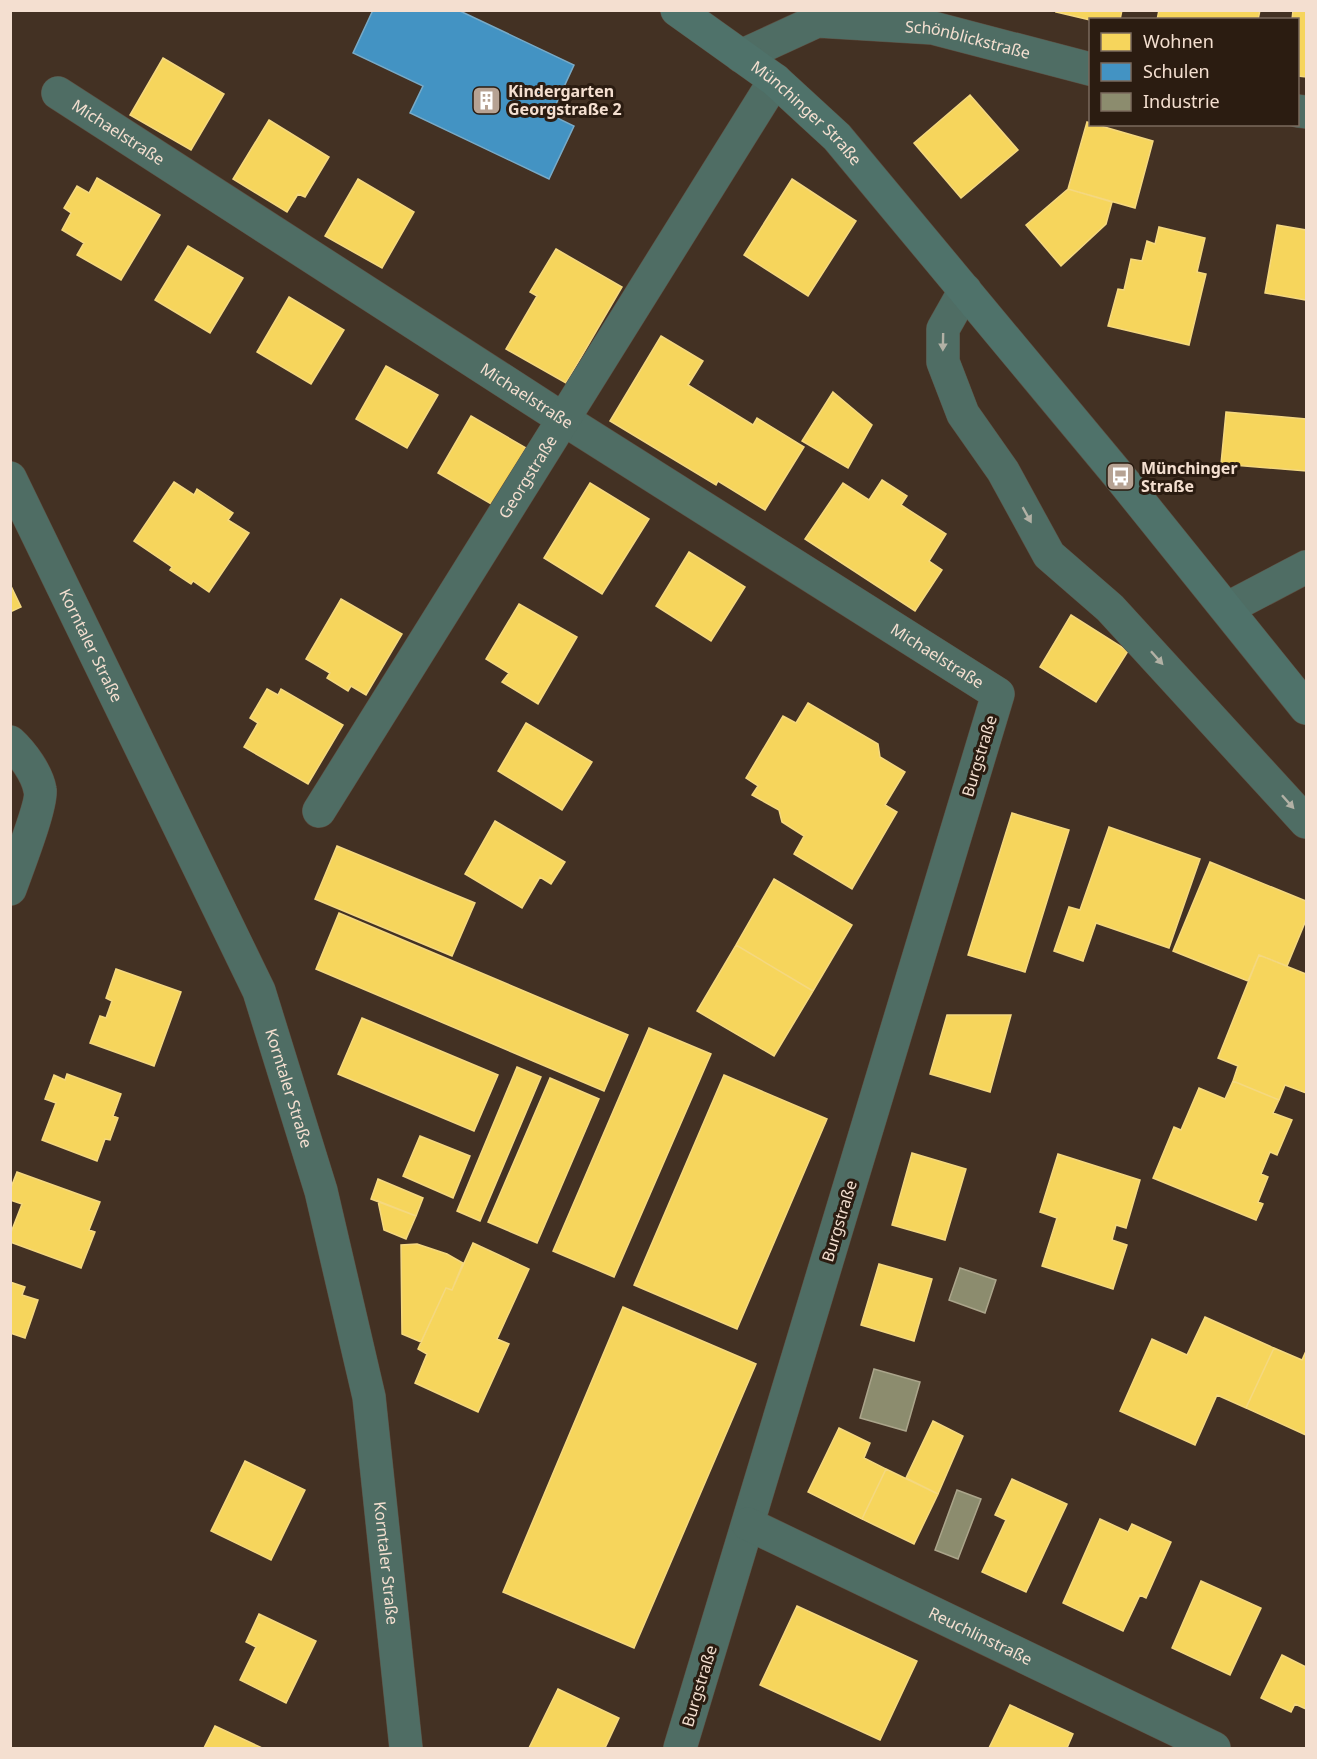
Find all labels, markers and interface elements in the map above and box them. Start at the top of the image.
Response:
street label: Schönblickstraße [904,15,1033,64]
legend [1089,18,1299,126]
text: Wohnen [1143,29,1214,53]
street label: Münchinger Straße [747,56,867,170]
text: Schulen [1143,59,1210,83]
place label: Kindergarten Georgstraße 2 [508,80,622,120]
building icon: Kindergarten Georgstraße 2 [471,84,503,116]
text: Industrie [1143,89,1220,113]
street label: Michaelstraße [68,94,169,170]
one-way arrow [938,333,948,352]
street label: Michaelstraße [476,358,577,434]
street label: Georgstraße [493,431,562,523]
place label: Münchinger Straße [1141,457,1238,497]
bus stop icon: Münchinger Straße [1104,461,1136,493]
one-way arrow [1022,507,1032,524]
street label: Korntaler Straße [54,585,128,706]
street label: Michaelstraße [887,618,988,693]
one-way arrow [1149,651,1163,665]
street label: Burgstraße [956,712,1002,800]
one-way arrow [1281,794,1294,809]
street label: Korntaler Straße [260,1026,318,1151]
street label: Burgstraße [816,1177,862,1265]
street label: Korntaler Straße [369,1500,404,1626]
street label: Reuchlinstraße [925,1601,1036,1670]
street label: Burgstraße [676,1642,722,1730]

